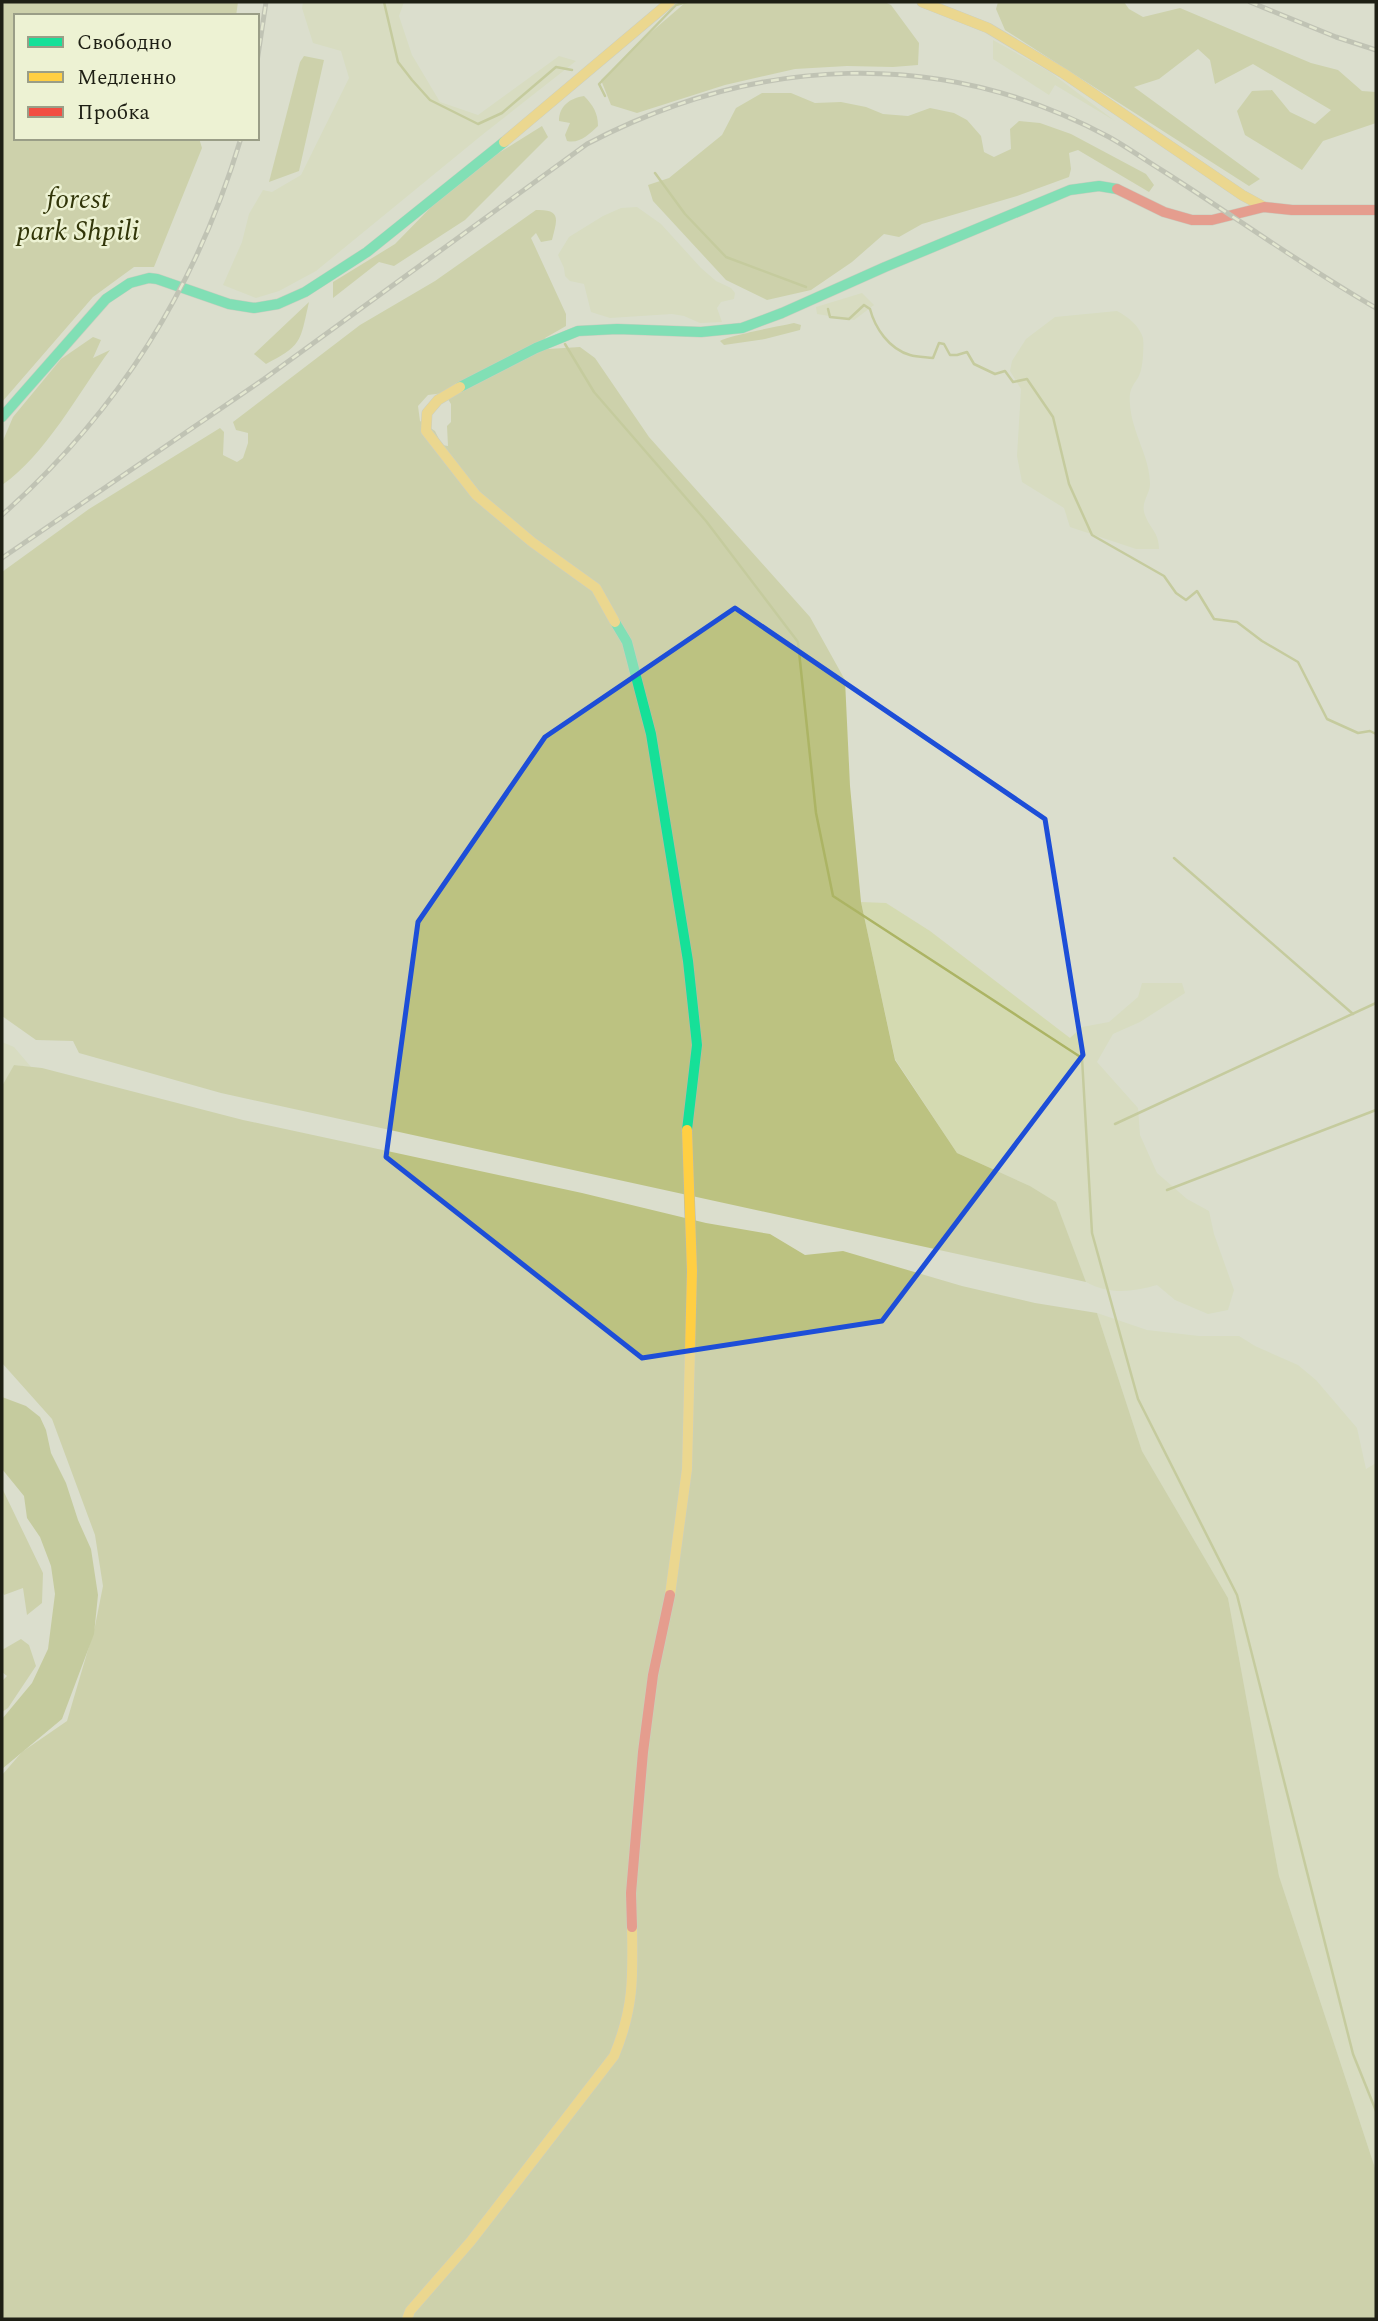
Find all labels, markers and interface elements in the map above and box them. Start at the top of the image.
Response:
legend [14,14,259,140]
text: Свободно [77,27,172,59]
text: Медленно [77,62,176,94]
text: Пробка [77,97,151,129]
park label: forest park Shpili [15,178,140,253]

